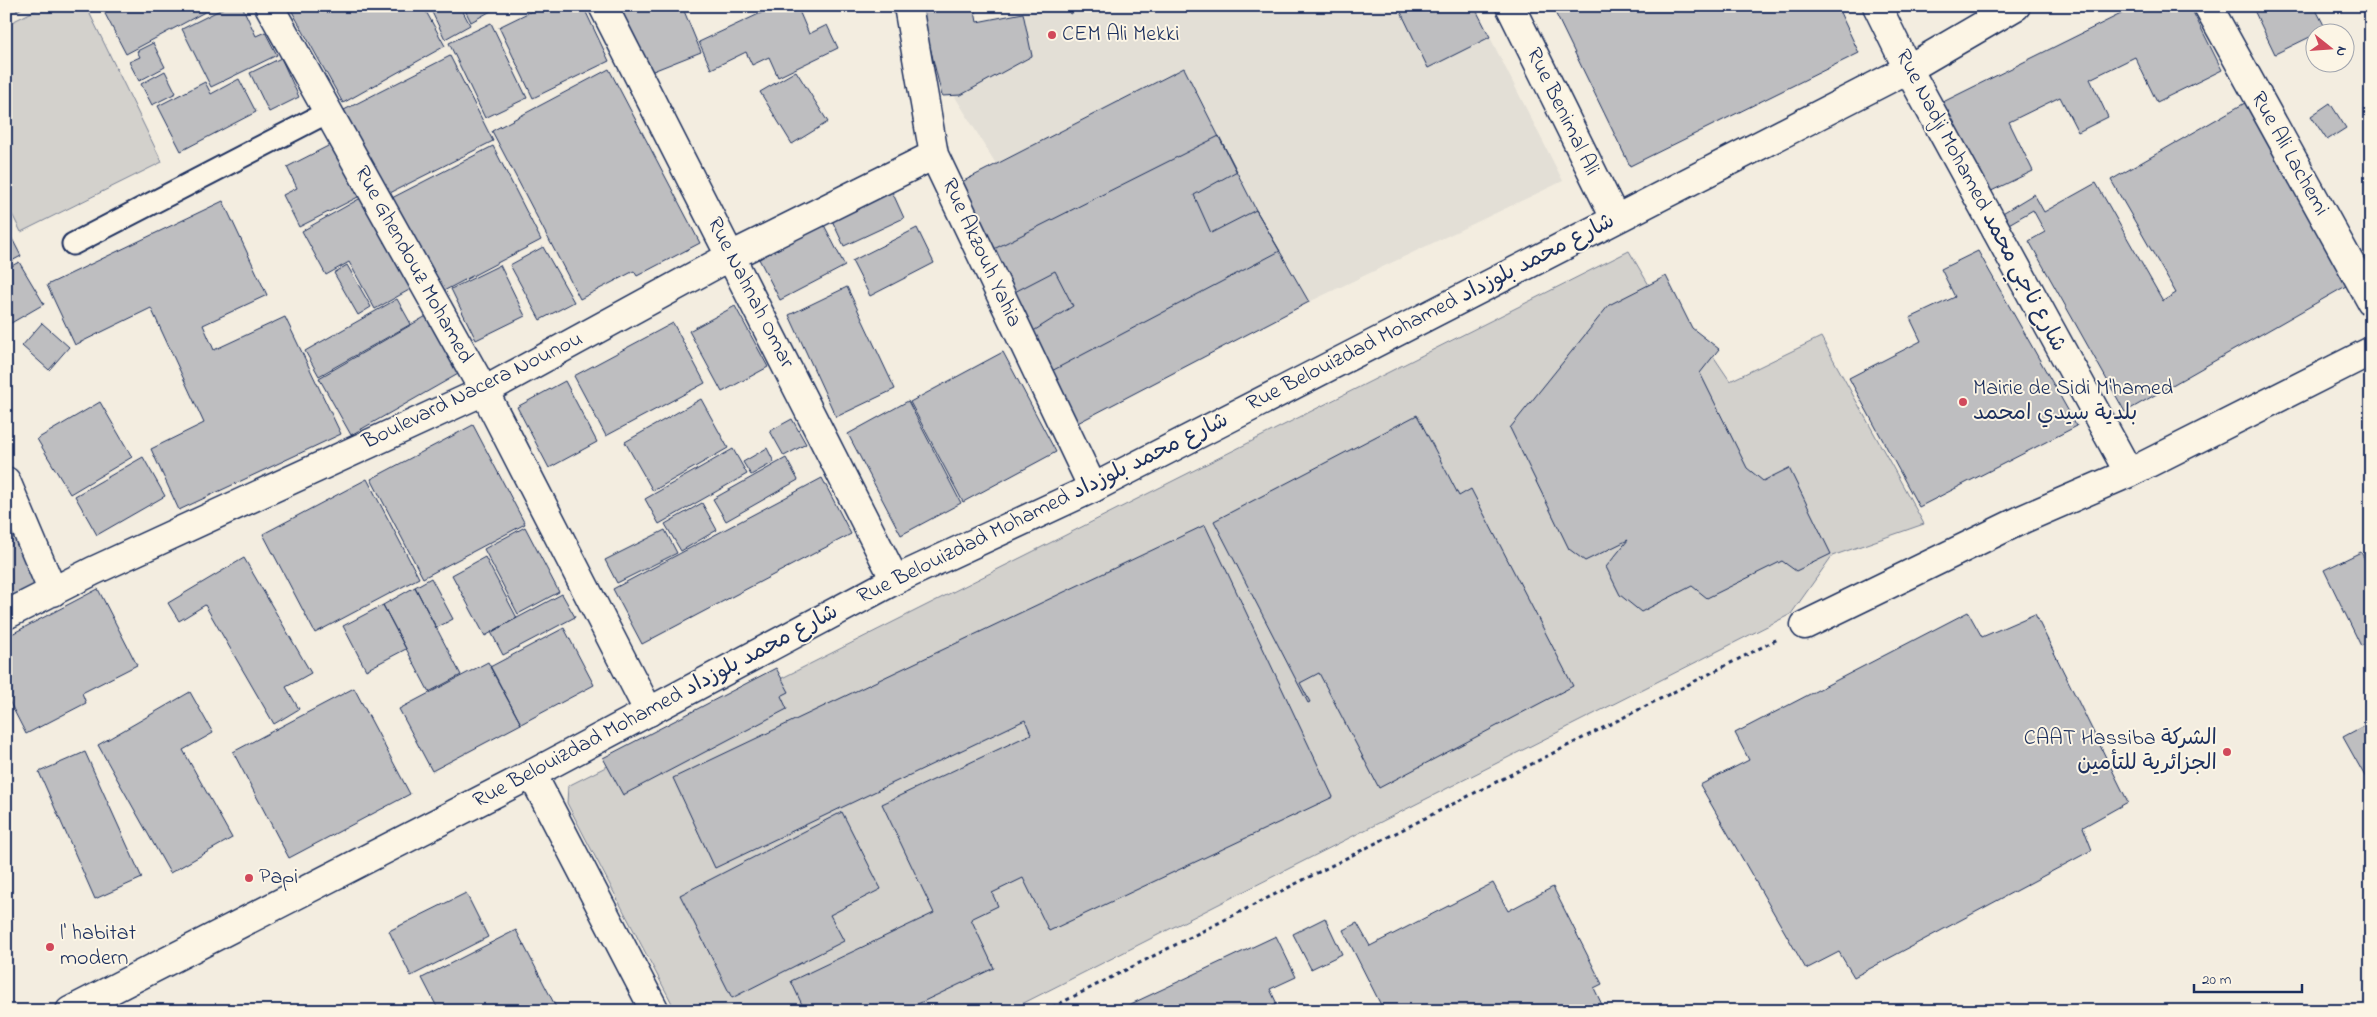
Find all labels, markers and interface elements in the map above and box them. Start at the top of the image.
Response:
place label: CEM Ali Mekki [1062,19,1179,51]
north arrow [2304,22,2354,72]
marker: CEM Ali Mekki [1046,29,1058,41]
street label: Rue Benimal Ali [1517,43,1607,181]
street label: Rue Nadji Mohamed شارع ناجي محمد [1885,44,2074,358]
text: N [2330,44,2352,59]
street label: Rue Ali Lachemi [2242,86,2336,222]
street label: Rue Ghendouz Mohamed [345,160,481,370]
street label: Rue Akzouh Yahia [933,173,1029,333]
street label: Rue Belouizdad Mohamed شارع محمد بلوزداد [1241,206,1621,420]
street label: Rue Nahnah Omar [698,212,802,374]
street label: Boulevard Nacera Nounou [357,324,589,459]
place label: Mairie de Sidi M'hamed بلدية سيدي امحمد [1973,373,2173,430]
marker: Mairie de Sidi M'hamed بلدية سيدي امحمد [1957,396,1969,408]
street label: Rue Belouizdad Mohamed شارع محمد بلوزداد [852,405,1234,613]
street label: Rue Belouizdad Mohamed شارع محمد بلوزداد [468,597,844,817]
place label: CAAT Hassiba الشركة الجزائرية للتأمين [2024,723,2217,780]
marker: CAAT Hassiba الشركة الجزائرية للتأمين [2221,746,2233,758]
place label: Papi [259,862,298,894]
marker: Papi [243,872,255,884]
place label: l' habitat modern [60,918,137,975]
marker: l' habitat modern [44,941,56,953]
scale bar [2194,962,2302,994]
text: 20 m [2202,969,2232,991]

